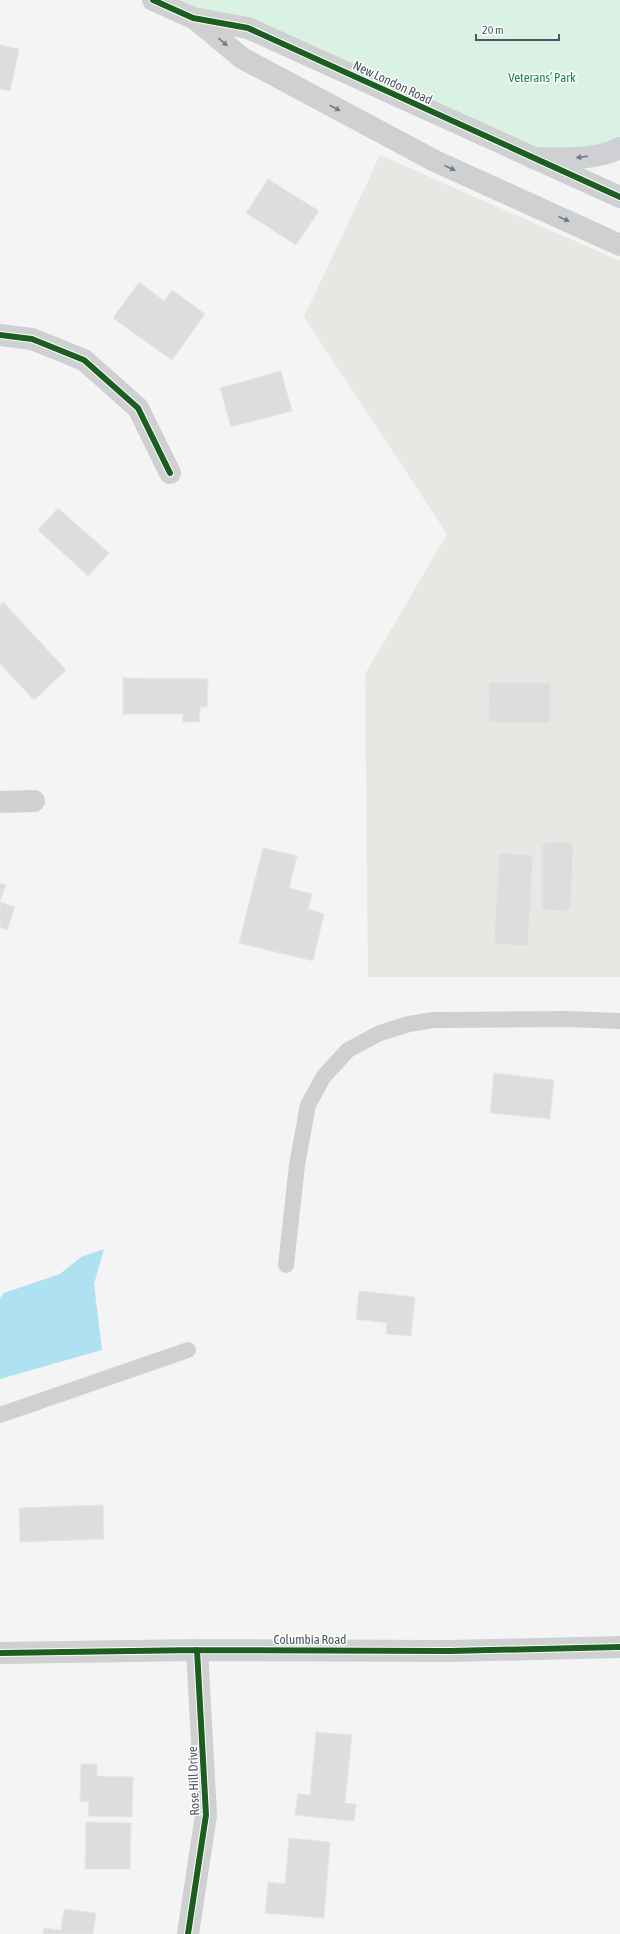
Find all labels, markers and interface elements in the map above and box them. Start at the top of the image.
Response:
scale bar [476,16,559,42]
text: 20 m [482,23,504,37]
one-way arrow [218,38,228,47]
street label: New London Road [351,58,435,107]
park label: Veterans’ Park [508,70,576,85]
one-way arrow [329,104,341,111]
one-way arrow [576,154,588,160]
one-way arrow [444,165,456,171]
one-way arrow [558,216,569,222]
street label: Columbia Road [274,1632,346,1647]
street label: Rose Hill Drive [185,1746,202,1816]

